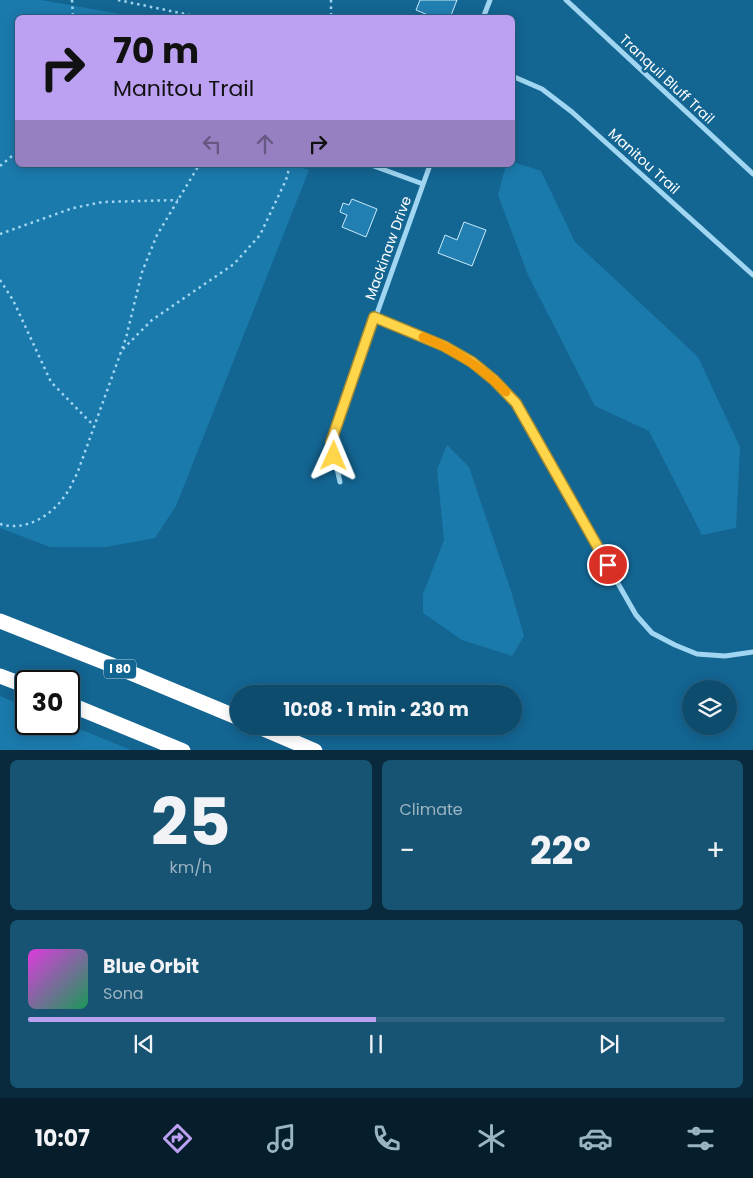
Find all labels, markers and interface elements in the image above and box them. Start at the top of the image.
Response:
text: 70 m [113,26,199,75]
street label: Tranquil Bluff Trail [615,30,719,128]
icon: right [30,35,95,100]
text: Manitou Trail [113,73,254,104]
street label: Manitou Trail [604,124,684,198]
icon: left [198,130,226,158]
icon: ahead [251,130,279,158]
icon: right [304,130,332,158]
street label: Mackinaw Drive [360,193,416,303]
position arrow [307,429,359,481]
pin [587,544,629,586]
icon: arrive [594,551,622,579]
road number: I 80 [104,660,136,679]
speed limit sign: 30 [15,670,80,735]
map controls [682,680,737,735]
button: layers [682,680,737,735]
text: 10:08 · 1 min · 230 m [283,696,469,723]
text: 25 [151,777,230,868]
text: Climate [400,798,463,821]
text: 22° [530,824,591,877]
text: − [400,831,415,870]
text: + [706,831,725,870]
text: km/h [169,856,212,879]
text: Blue Orbit [103,953,199,980]
text: Sona [103,982,144,1005]
icon: previous [130,1030,158,1058]
icon: pause [362,1030,390,1058]
icon: next [595,1030,623,1058]
icon: directions [160,1121,195,1156]
icon: music [264,1121,299,1156]
icon: phone [369,1121,404,1156]
icon: climate [474,1121,509,1156]
icon: car [578,1121,613,1156]
icon: filters [683,1121,718,1156]
text: 10:07 [35,1123,90,1154]

